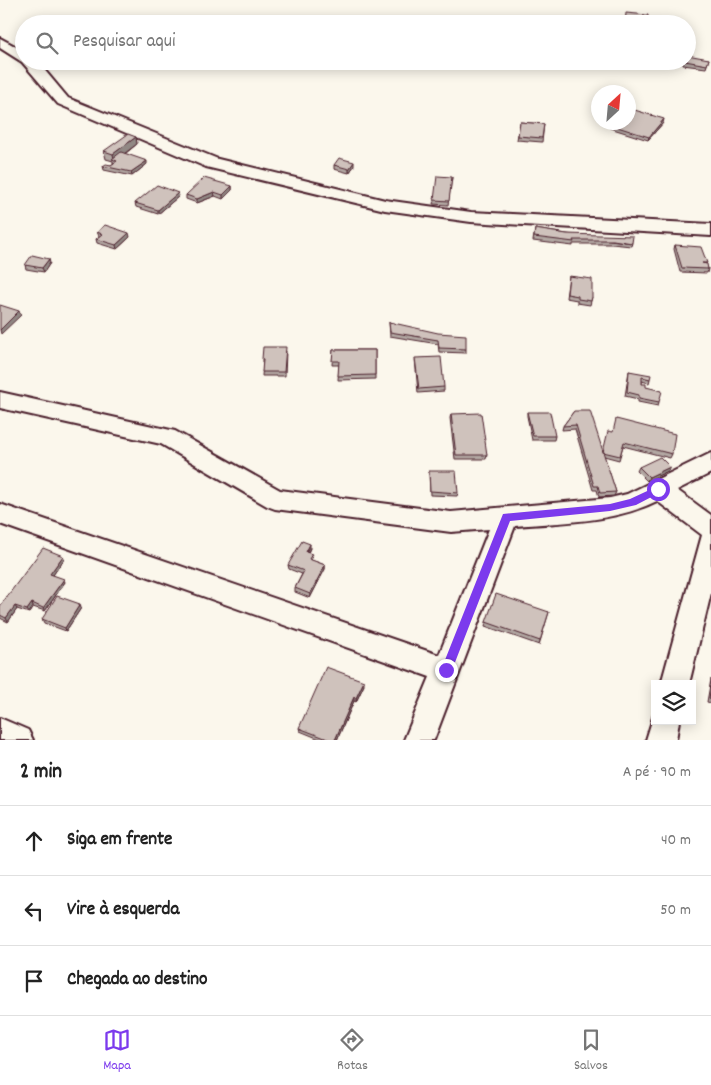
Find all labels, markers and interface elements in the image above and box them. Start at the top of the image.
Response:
search box [15,15,696,70]
icon: search [33,29,61,57]
text: Pesquisar aqui [73,29,175,56]
north arrow [591,85,636,130]
route start [647,478,670,501]
route end [435,659,458,682]
map controls [651,680,696,725]
button: layers [651,680,696,725]
text: 2 min [20,758,62,788]
text: A pé · 90 m [623,761,691,784]
icon: ahead [20,827,48,855]
text: Siga em frente [67,827,172,854]
text: 40 m [661,829,691,852]
icon: left [20,897,48,925]
text: Vire à esquerda [67,897,179,924]
text: 50 m [660,899,691,922]
icon: arrive [20,967,48,995]
text: Chegada ao destino [67,967,208,994]
tab: Mapa [103,1026,131,1076]
tab: Rotas [337,1026,368,1076]
tab: Salvos [574,1026,608,1076]

